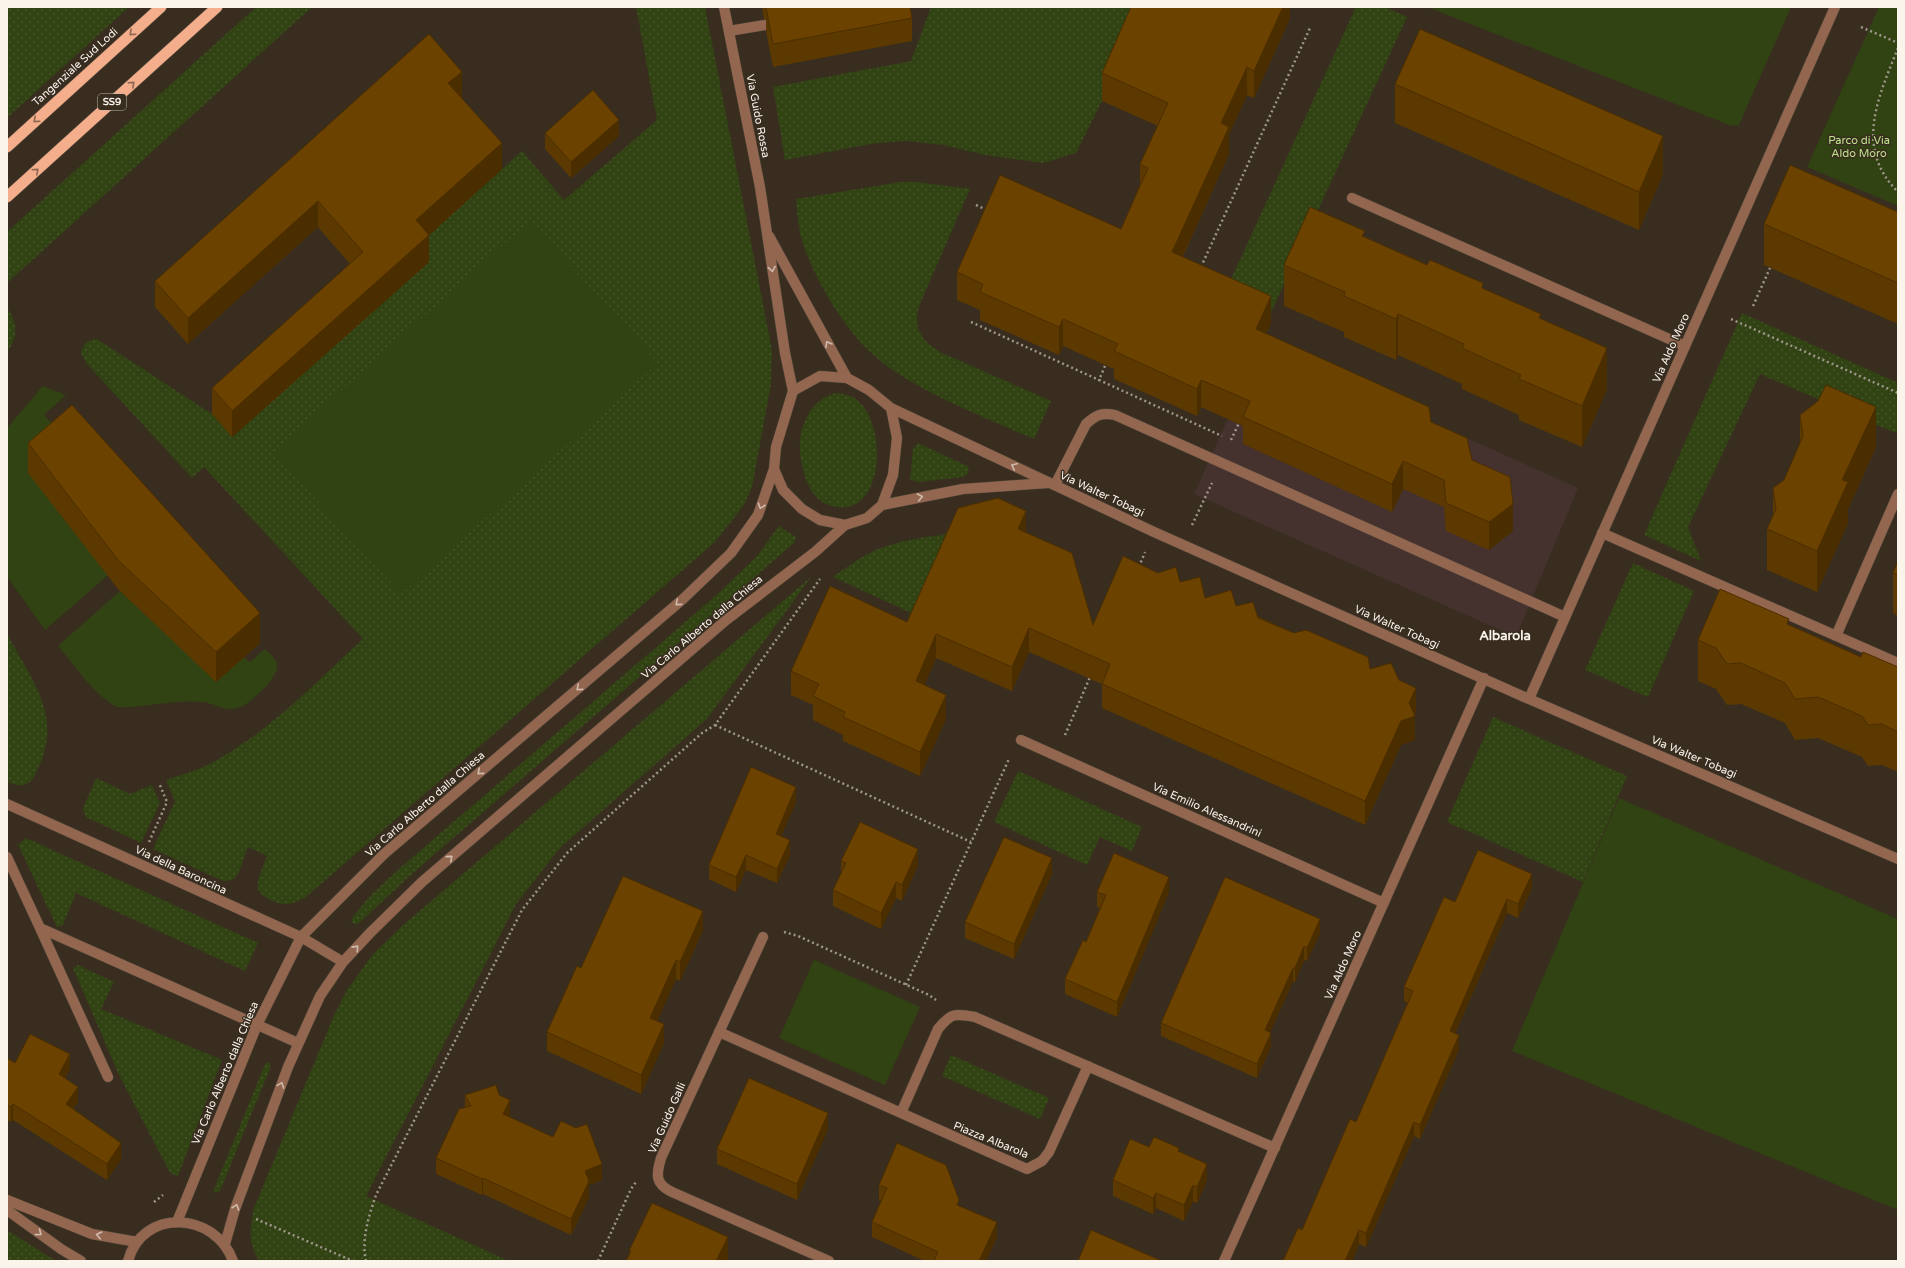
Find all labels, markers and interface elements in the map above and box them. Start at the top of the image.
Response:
street label: Tangenziale Sud Lodi [30,25,120,109]
one-way arrow [129,28,137,36]
street label: Via Guido Rossa [744,73,772,159]
one-way arrow [128,81,135,88]
road number: SS9 [98,94,126,110]
one-way arrow [33,116,41,123]
park label: Parco di Via Aldo Moro [1828,134,1890,160]
one-way arrow [31,168,39,176]
one-way arrow [767,265,776,272]
street label: Via Aldo Moro [1650,311,1692,385]
one-way arrow [825,341,833,348]
one-way arrow [1011,463,1019,471]
street label: Via Walter Tobagi [1058,469,1146,519]
one-way arrow [917,494,923,502]
one-way arrow [758,502,766,509]
street label: Via Carlo Alberto dalla Chiesa [639,573,765,681]
one-way arrow [675,599,682,606]
street label: Via Walter Tobagi [1352,602,1442,652]
district label: Albarola [1479,628,1531,644]
one-way arrow [576,683,583,690]
street label: Via Walter Tobagi [1649,733,1739,781]
street label: Via Carlo Alberto dalla Chiesa [363,749,487,859]
one-way arrow [477,768,484,775]
street label: Via Emilio Alessandrini [1150,780,1264,840]
street label: Via della Baroncina [133,843,229,897]
one-way arrow [445,855,453,862]
street label: Via Aldo Moro [1322,928,1364,1002]
one-way arrow [352,945,359,952]
street label: Via Carlo Alberto dalla Chiesa [189,1000,261,1146]
street label: Via Guido Galli [646,1081,688,1155]
one-way arrow [277,1082,285,1089]
street label: Piazza Albarola [952,1119,1030,1161]
one-way arrow [231,1204,240,1211]
one-way arrow [34,1228,41,1235]
one-way arrow [96,1231,102,1239]

